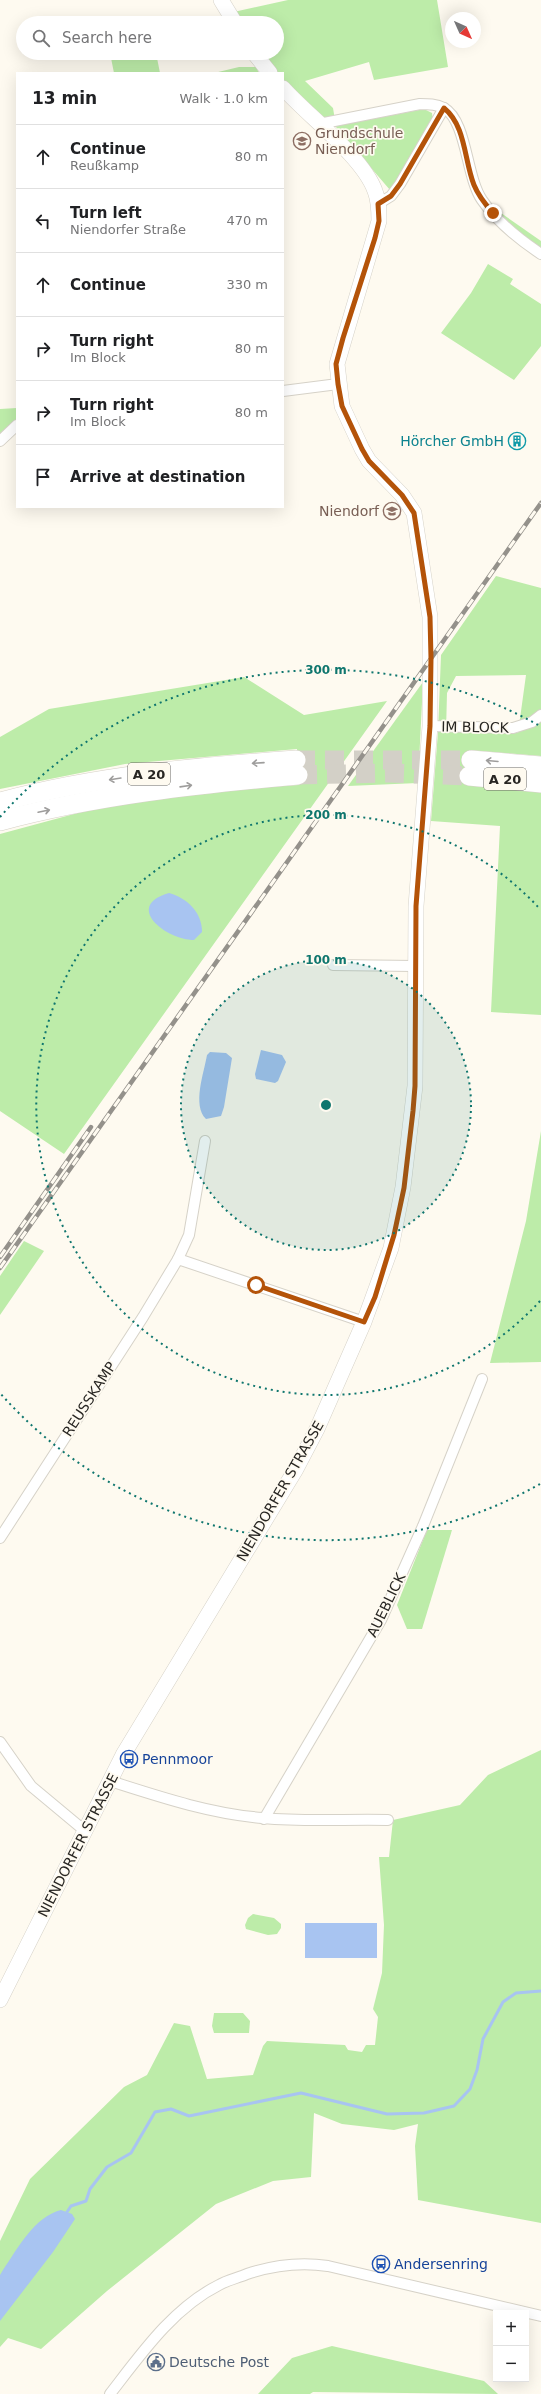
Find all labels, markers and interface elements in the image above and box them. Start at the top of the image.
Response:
north arrow [445,12,481,48]
search box [16,16,284,60]
icon: search [30,27,52,49]
text: Search here [62,29,152,47]
text: 13 min [32,88,97,108]
text: Walk · 1.0 km [179,91,268,106]
place label: Grundschule Niendorf [315,125,403,157]
school or university icon: Grundschule Niendorf [292,131,312,151]
text: Continue [70,140,146,158]
icon: ahead [32,146,54,168]
text: 80 m [235,149,268,164]
text: Reußkamp [70,158,139,173]
text: Turn left [70,204,142,222]
route end [484,204,502,222]
icon: left [32,210,54,232]
text: 470 m [226,213,268,228]
text: Niendorfer Straße [70,222,186,237]
icon: ahead [32,274,54,296]
text: Continue [70,276,146,294]
text: 330 m [226,277,268,292]
text: Turn right [70,332,154,350]
icon: right [32,338,54,360]
text: 80 m [235,341,268,356]
text: Im Block [70,350,126,365]
text: Turn right [70,396,154,414]
icon: right [32,402,54,424]
text: 80 m [235,405,268,420]
text: Im Block [70,414,126,429]
building icon: Hörcher GmbH [507,431,527,451]
place label: Hörcher GmbH [400,433,504,449]
icon: arrive [32,466,54,488]
text: Arrive at destination [70,468,245,486]
school or university icon: Niendorf [382,501,402,521]
place label: Niendorf [319,503,380,519]
text: 300 m [305,663,347,677]
street label: IM BLOCK [441,718,510,736]
one-way arrow [486,758,499,765]
one-way arrow [251,759,264,766]
road number: A 20 [128,763,170,785]
road number: A 20 [484,768,526,790]
one-way arrow [108,775,121,783]
one-way arrow [179,782,192,790]
one-way arrow [37,806,50,814]
text: 200 m [305,808,347,822]
text: 100 m [305,953,347,967]
centre of rings [319,1098,333,1112]
route start [247,1276,265,1294]
street label: REUSSKAMP [59,1359,119,1439]
street label: NIENDORFER STRASSE [233,1418,327,1564]
street label: AUEBLICK [364,1570,409,1640]
bus stop icon: Pennmoor [119,1749,139,1769]
place label: Pennmoor [142,1751,213,1767]
street label: NIENDORFER STRASSE [35,1770,121,1920]
bus stop icon: Andersenring [371,2254,391,2274]
place label: Andersenring [394,2256,488,2272]
map controls [493,2310,529,2382]
button: + [493,2310,529,2346]
button: − [493,2346,529,2382]
public building icon: Deutsche Post [146,2352,166,2372]
place label: Deutsche Post [169,2354,269,2370]

